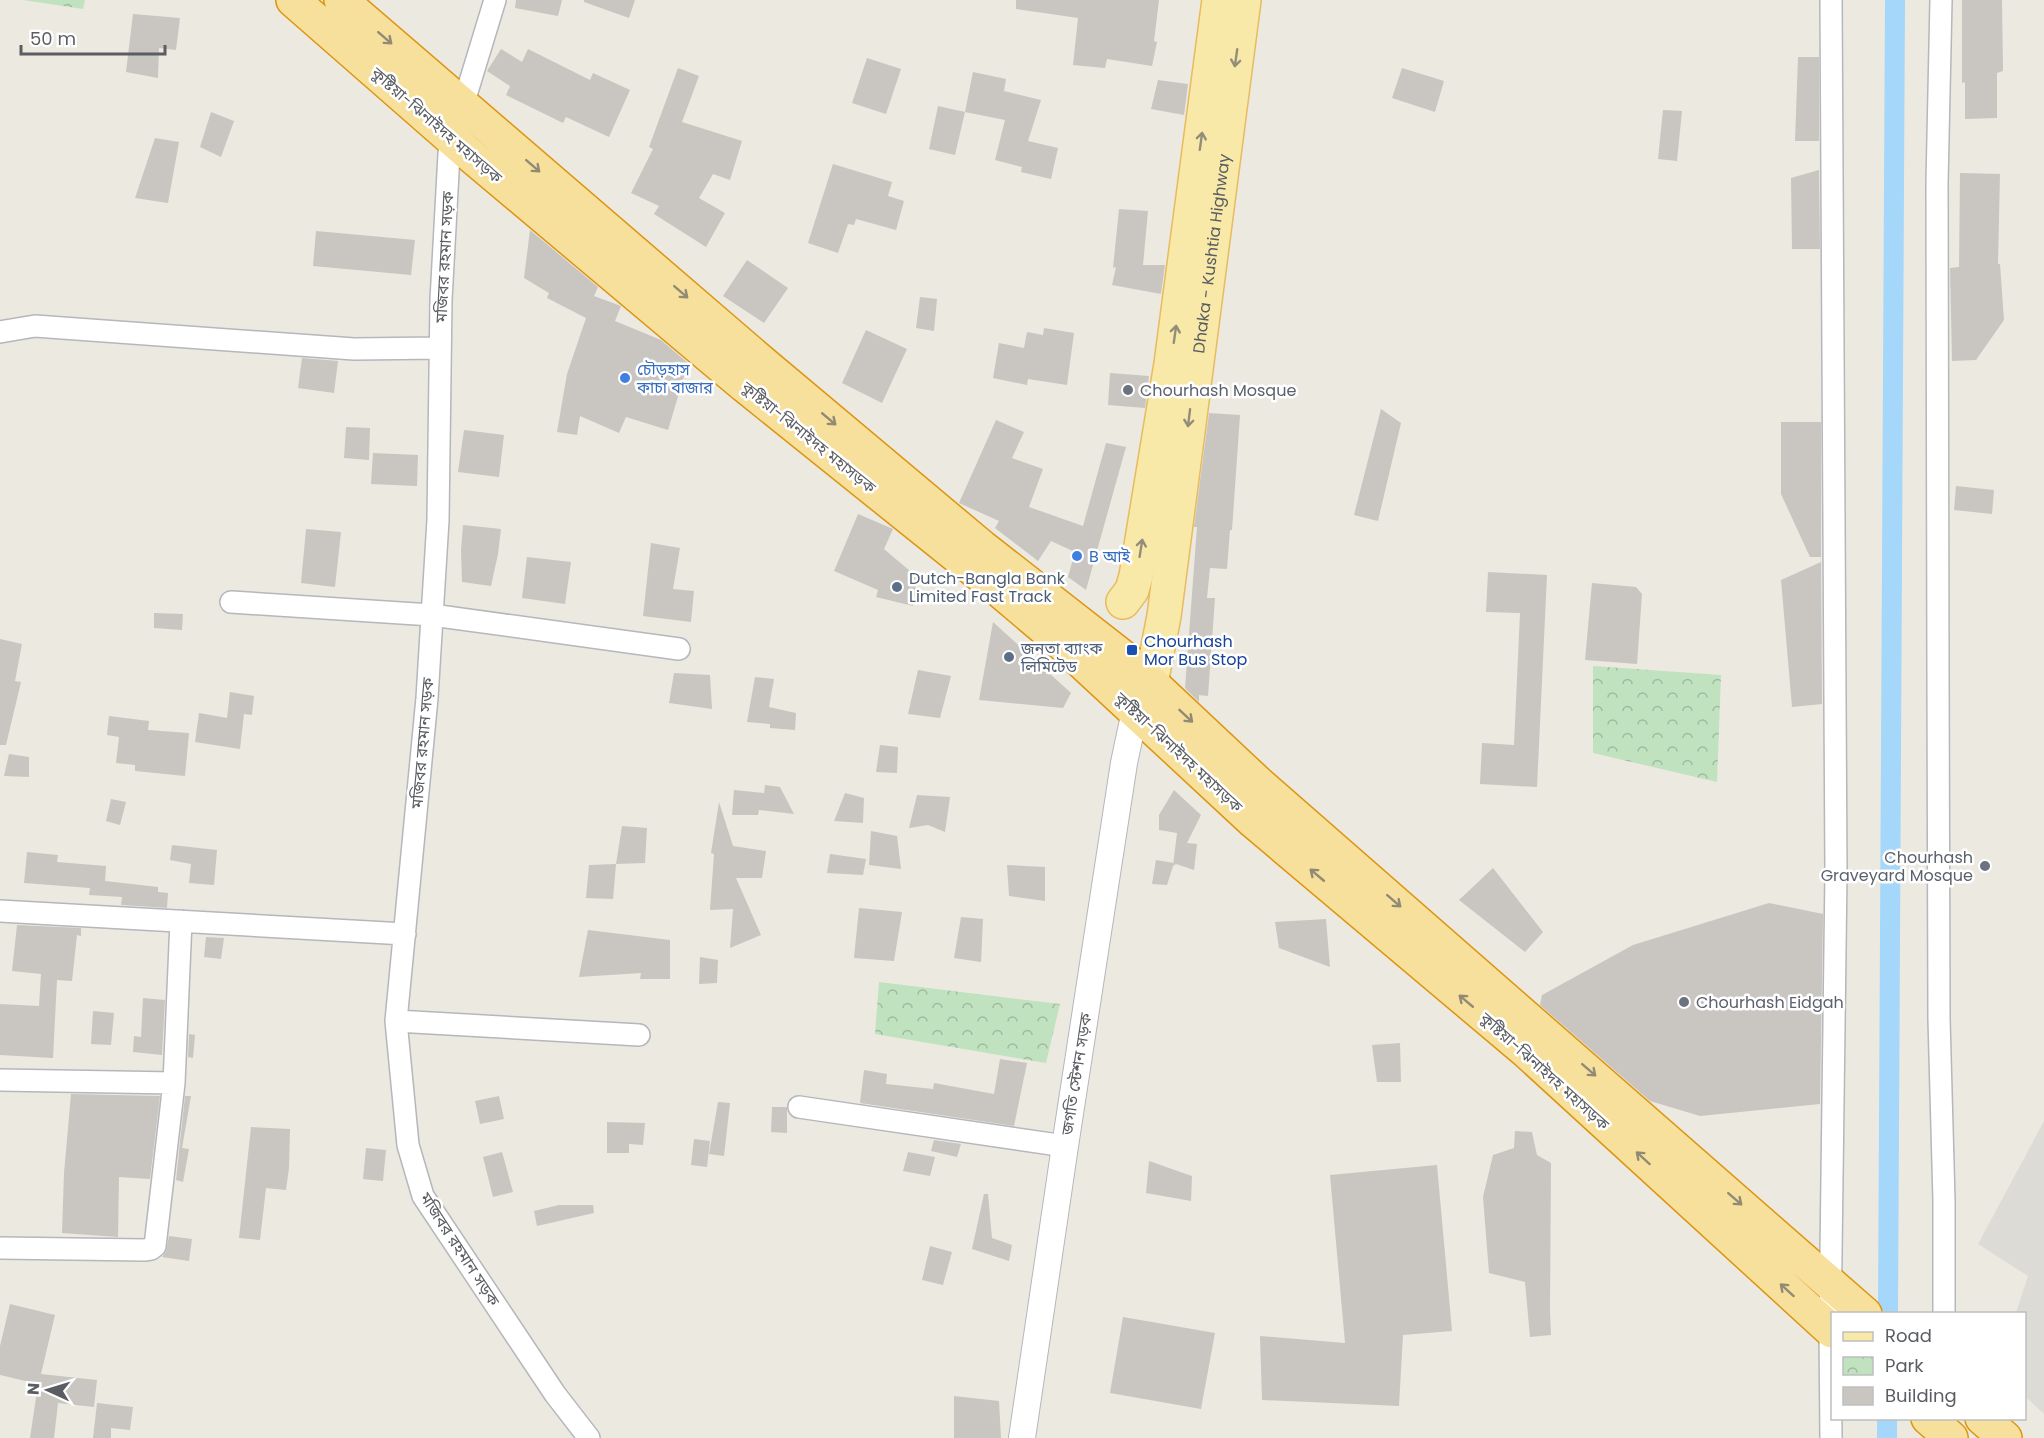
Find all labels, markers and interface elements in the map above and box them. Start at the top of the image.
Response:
scale bar [21,18,165,56]
text: 50 m [30,26,76,51]
one-way arrow [377,31,392,45]
one-way arrow [1230,48,1241,67]
street label: কুষ্টিয়া-ঝিনাইদহ মহাসড়ক [365,61,508,189]
one-way arrow [1195,132,1206,152]
street label: Dhaka - Kushtia Highway [1187,152,1236,355]
one-way arrow [525,159,541,172]
street label: মজিবর রহমান সড়ক [430,190,459,324]
one-way arrow [673,286,689,299]
one-way arrow [1170,325,1181,345]
place label: চৌড়হাস কাচা বাজার [636,358,713,399]
marker: চৌড়হাস কাচা বাজার [618,371,632,385]
street label: কুষ্টিয়া-ঝিনাইদহ মহাসড়ক [736,375,882,499]
place label: Chourhash Mosque [1140,379,1296,402]
marker: Chourhash Mosque [1121,383,1135,397]
one-way arrow [1183,407,1194,427]
one-way arrow [821,412,837,425]
one-way arrow [1136,538,1147,558]
place label: B আই [1089,545,1131,568]
marker: B আই [1070,549,1084,563]
place label: Dutch-Bangla Bank Limited Fast Track [909,567,1066,608]
marker: Dutch-Bangla Bank Limited Fast Track [890,580,904,594]
place label: Chourhash Mor Bus Stop [1144,630,1247,671]
place label: জনতা ব্যাংক লিমিটেড [1020,637,1103,678]
marker: Chourhash Mor Bus Stop [1125,643,1139,657]
marker: জনতা ব্যাংক লিমিটেড [1002,650,1016,664]
street label: মজিবর রহমান সড়ক [405,675,440,811]
street label: কুষ্টিয়া-ঝিনাইদহ মহাসড়ক [1109,686,1248,818]
one-way arrow [1178,708,1193,722]
place label: Chourhash Graveyard Mosque [1821,846,1973,887]
marker: Chourhash Graveyard Mosque [1978,859,1992,873]
one-way arrow [1310,868,1325,882]
one-way arrow [1386,894,1401,908]
place label: Chourhash Eidgah [1696,991,1844,1014]
one-way arrow [1458,994,1474,1007]
marker: Chourhash Eidgah [1677,995,1691,1009]
street label: কুষ্টিয়া-ঝিনাইদহ মহাসড়ক [1474,1006,1615,1136]
street label: জগতি স্টেশন সড়ক [1055,1010,1098,1138]
one-way arrow [1581,1063,1596,1077]
one-way arrow [1636,1151,1651,1165]
street label: মজিবর রহমান সড়ক [414,1187,506,1312]
one-way arrow [1728,1192,1743,1206]
one-way arrow [1780,1283,1795,1297]
legend [1831,1312,2026,1420]
text: Road [1885,1323,1932,1348]
text: Park [1885,1353,1924,1378]
north arrow [18,1360,78,1420]
text: N [22,1382,45,1396]
text: Building [1885,1383,1957,1408]

